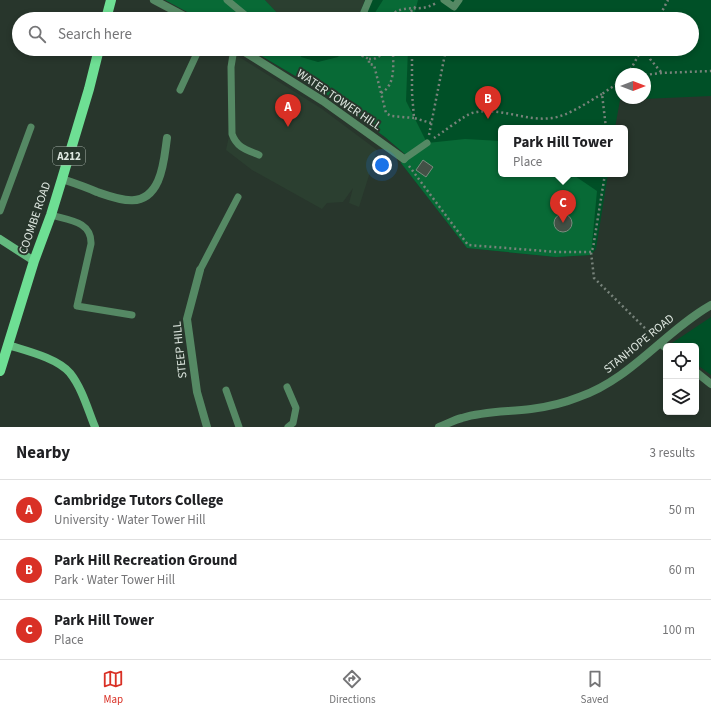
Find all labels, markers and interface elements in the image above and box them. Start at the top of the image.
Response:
search box [12,12,699,56]
icon: search [26,23,48,45]
text: Search here [58,24,132,45]
street label: WATER TOWER HILL [293,65,385,135]
north arrow [615,68,651,104]
pin: B [475,86,501,119]
pin: A [275,94,301,127]
popup [498,125,628,177]
text: Park Hill Tower [513,132,613,153]
road number: A212 [53,147,85,165]
text: Place [513,153,542,171]
your location [372,155,392,175]
street label: COOMBE ROAD [15,180,55,256]
pin: C [550,190,576,223]
street label: STANHOPE ROAD [600,310,678,378]
street label: STEEP HILL [169,321,191,379]
map controls [663,343,699,415]
button: locate [663,343,699,379]
button: layers [663,379,699,415]
text: Nearby [16,441,70,465]
text: 3 results [650,444,695,462]
text: Cambridge Tutors College [54,490,224,511]
text: A [25,501,33,519]
text: 50 m [669,501,695,519]
text: University · Water Tower Hill [54,511,206,529]
text: Park Hill Recreation Ground [54,550,237,571]
text: B [25,561,33,579]
text: 60 m [669,561,695,579]
text: Park · Water Tower Hill [54,571,175,589]
text: Park Hill Tower [54,610,154,631]
text: C [25,621,33,639]
text: 100 m [662,621,695,639]
text: Place [54,631,83,649]
tab: Map [102,668,124,707]
tab: Directions [329,668,376,707]
tab: Saved [581,668,609,707]

